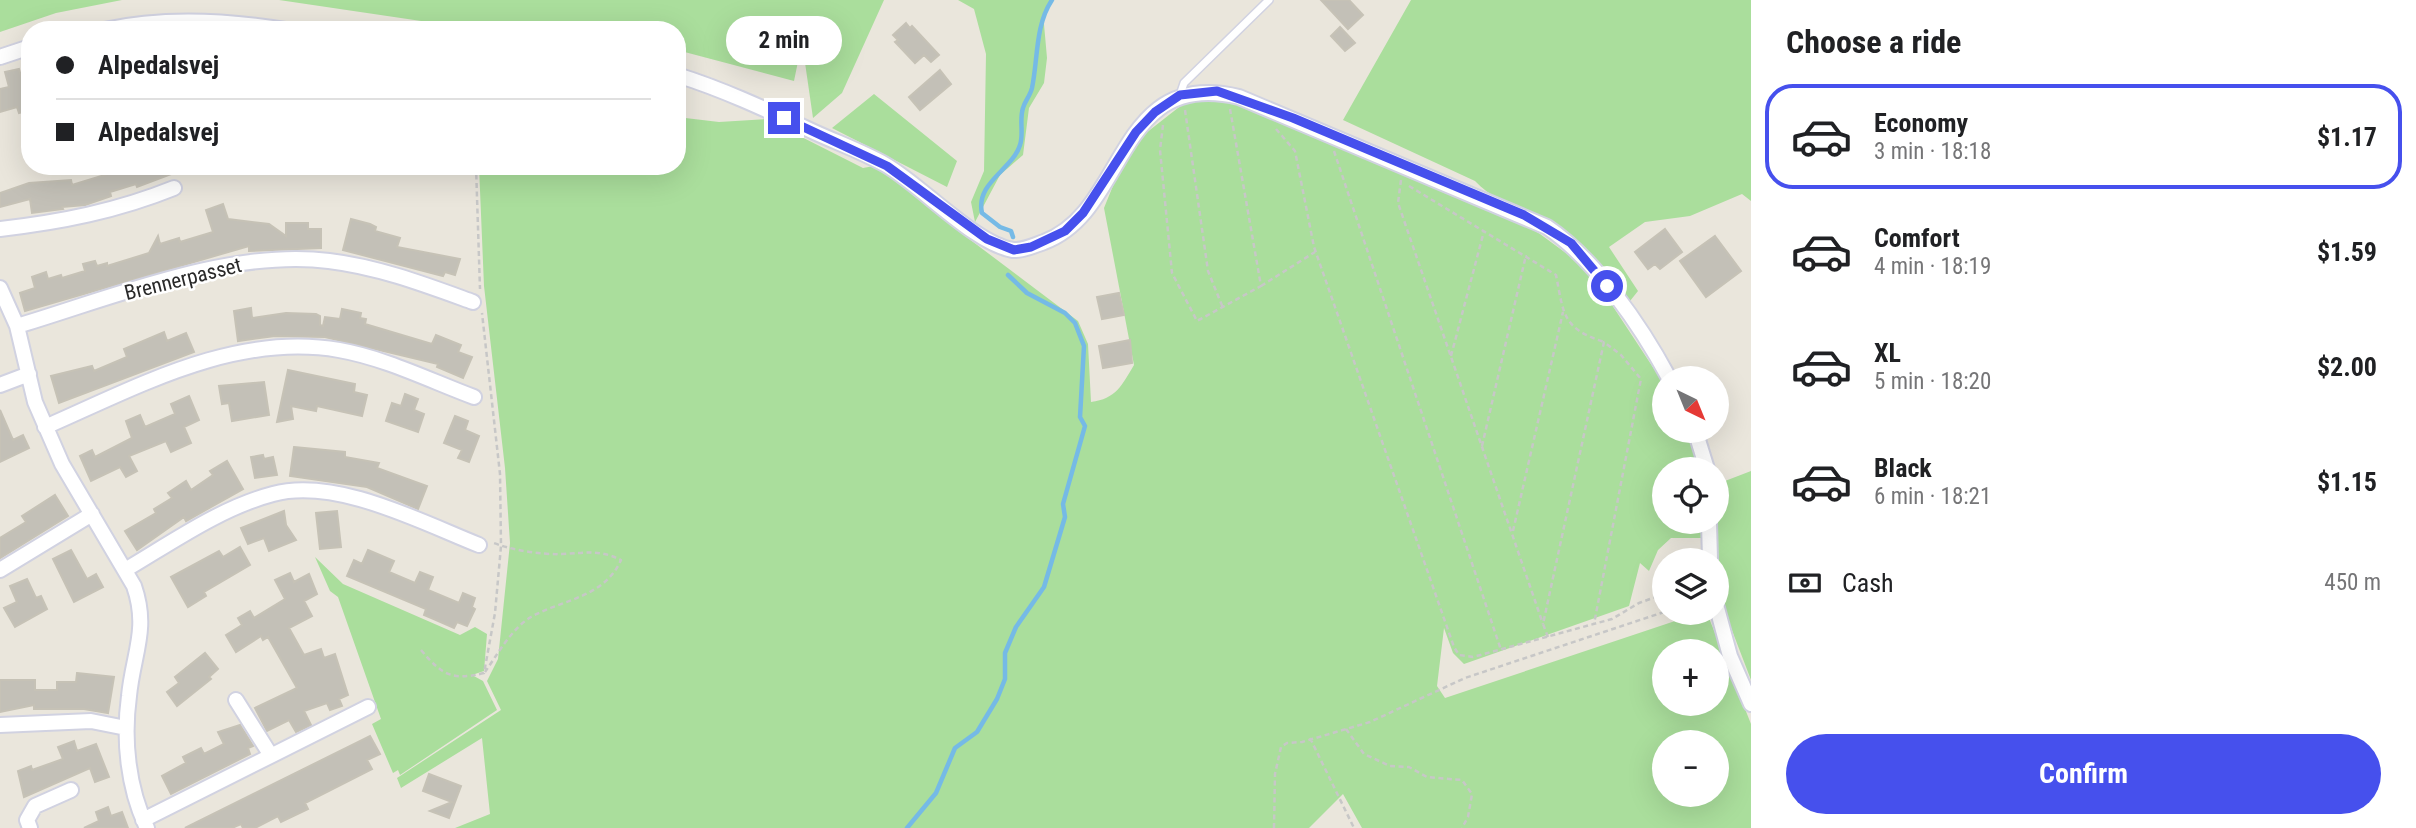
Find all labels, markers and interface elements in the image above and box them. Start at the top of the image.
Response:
callout: 2 min [726,17,842,66]
text: Choose a ride [1786,23,1961,61]
text: 2 min [758,27,810,54]
text: Alpedalsvej [98,50,219,80]
route end [768,102,800,134]
icon: car [1790,105,1853,168]
text: Economy [1874,108,1968,138]
text: Alpedalsvej [98,117,219,147]
text: $1.17 [2317,122,2377,152]
text: 3 min · 18:18 [1874,138,1991,165]
icon: car [1790,220,1853,283]
text: Comfort [1874,223,1960,253]
text: $1.59 [2317,237,2377,267]
street label: Brennerpasset [122,253,244,305]
text: 4 min · 18:19 [1874,253,1991,280]
route start [1591,270,1623,302]
icon: car [1790,335,1853,398]
text: XL [1874,338,1901,368]
text: $2.00 [2317,352,2377,382]
north arrow [1652,366,1729,443]
map controls [1652,366,1729,807]
text: 5 min · 18:20 [1874,368,1991,395]
icon: car [1790,450,1853,513]
text: Black [1874,453,1932,483]
button: locate [1652,457,1729,534]
text: $1.15 [2317,467,2377,497]
text: 6 min · 18:21 [1874,483,1991,510]
button: layers [1652,548,1729,625]
icon: cash [1786,564,1824,602]
text: Cash [1842,568,1894,598]
text: 450 m [2324,569,2381,596]
button: + [1652,639,1729,716]
button: − [1652,730,1729,807]
button: Confirm [1786,734,2381,814]

